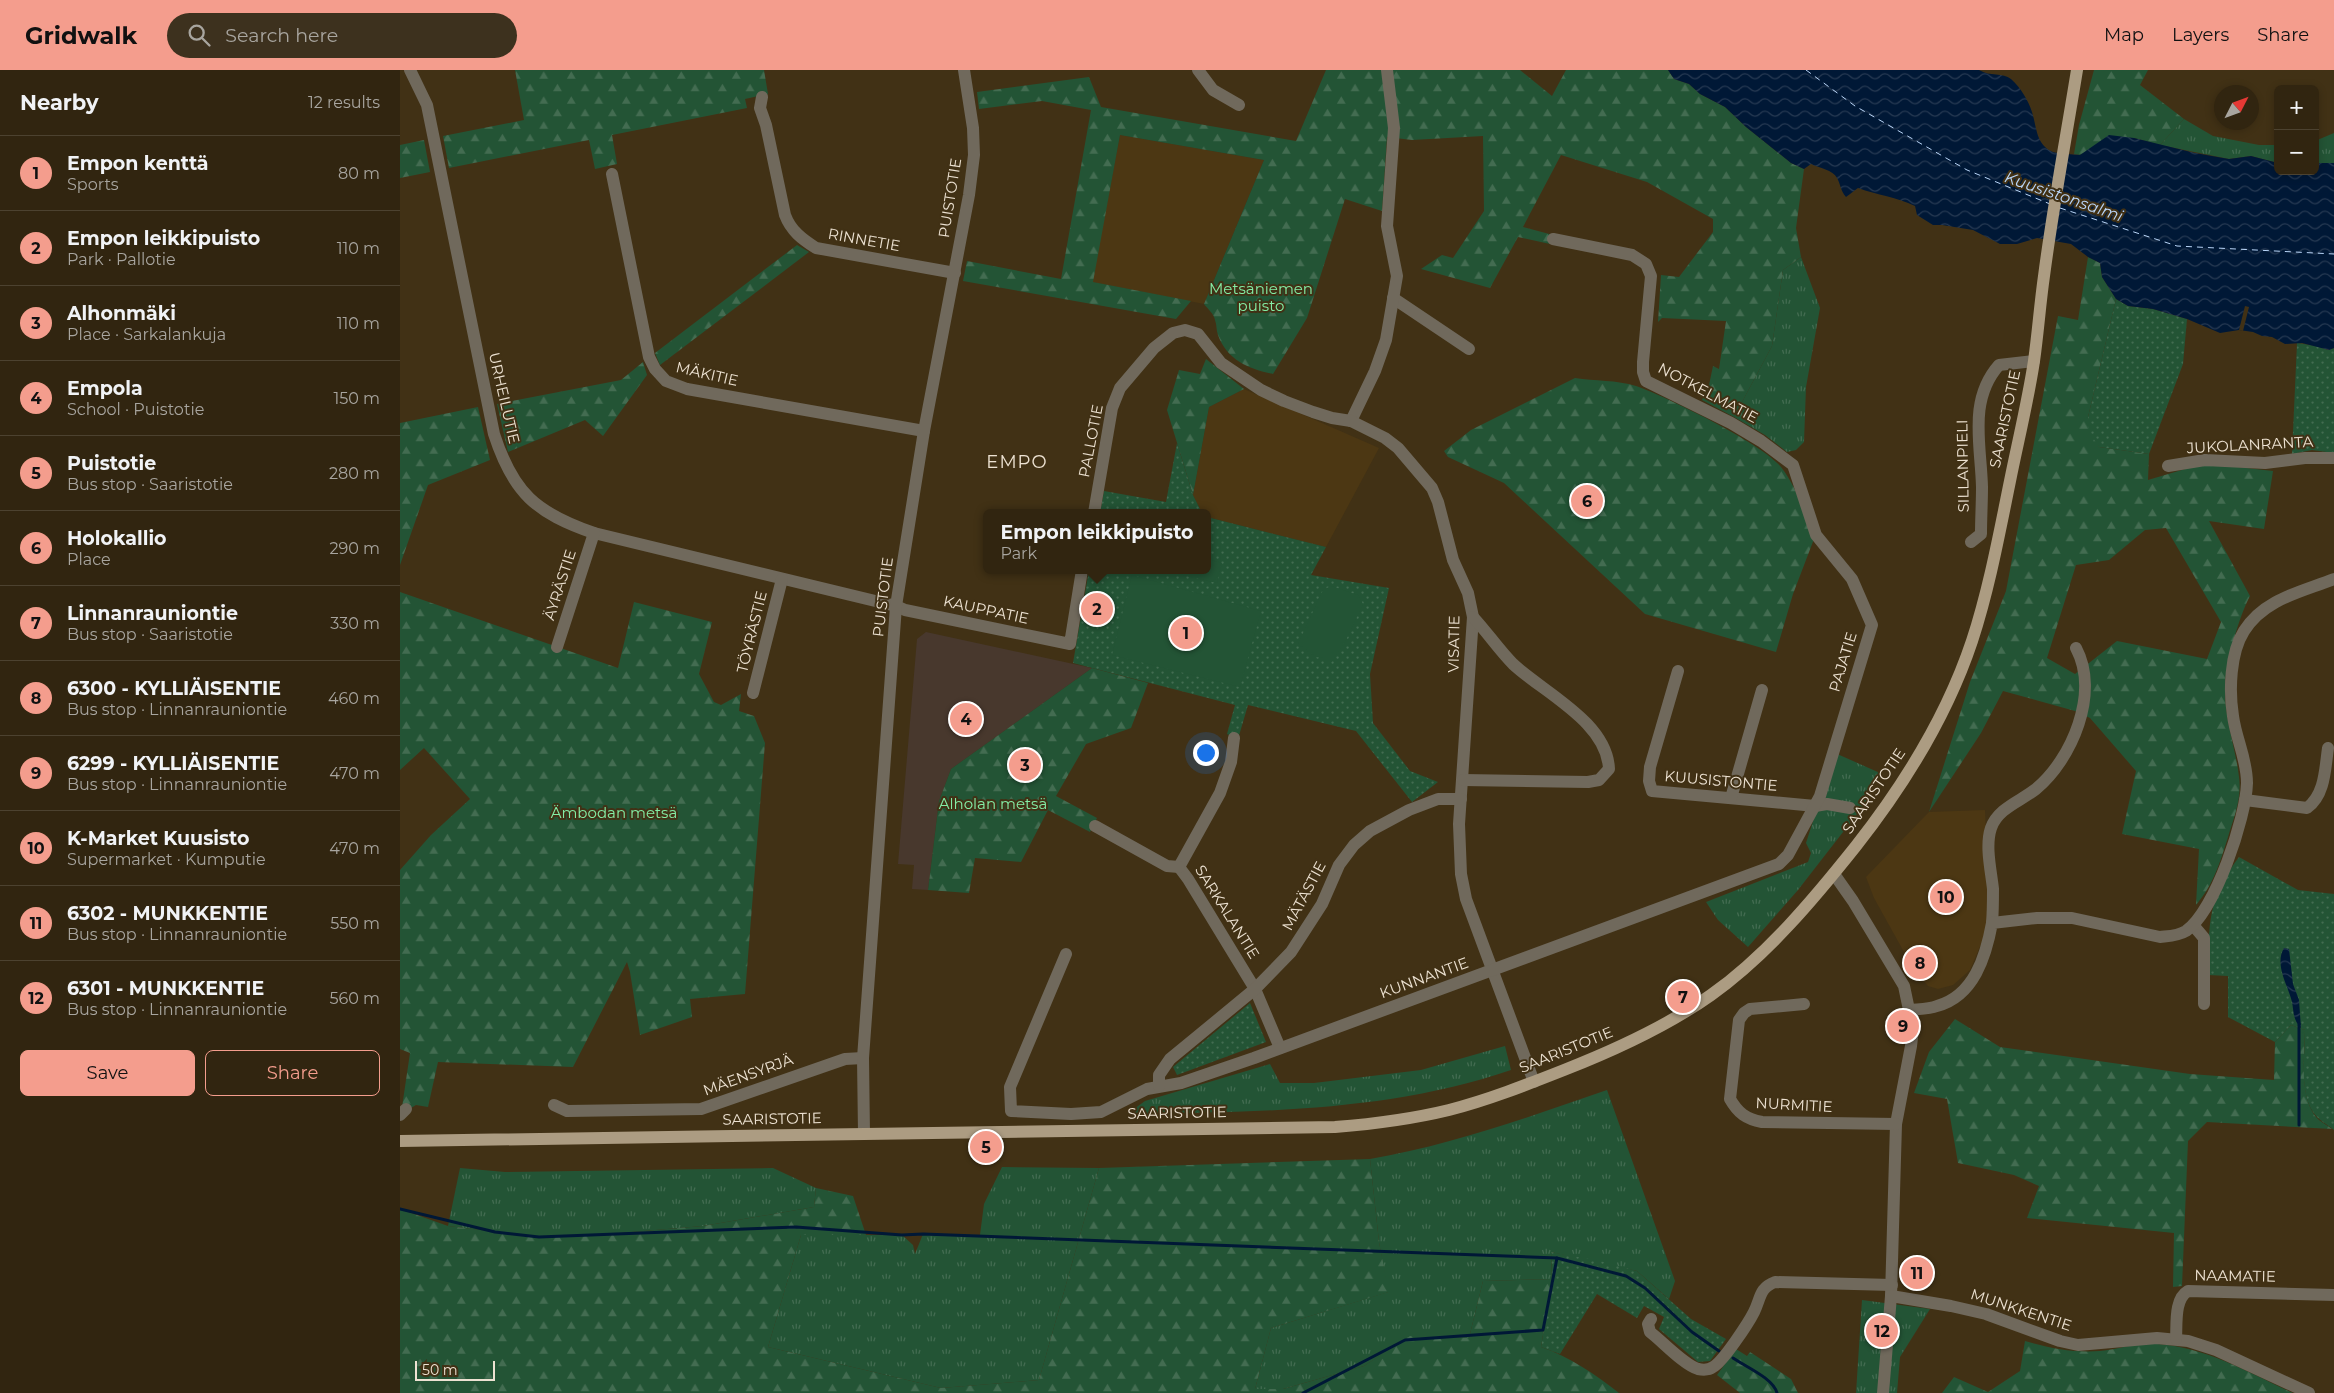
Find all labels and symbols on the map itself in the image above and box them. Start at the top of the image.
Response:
north arrow [2214,85,2259,130]
street label: PUISTOTIE [934,157,965,239]
water label: Kuusistonsalmi [2002,167,2126,226]
street label: RINNETIE [826,224,902,255]
park label: Metsäniemen puisto [1209,279,1313,315]
street label: URHEILUTIE [485,350,524,445]
street label: MÄKITIE [674,357,740,390]
street label: NOTKELMATIE [1655,358,1761,427]
street label: SAARISTOTIE [1985,368,2024,469]
street label: PALLOTIE [1074,403,1107,479]
street label: SILLANPIELI [1952,419,1973,513]
street label: JUKOLANRANTA [2185,432,2314,457]
district label: EMPO [986,451,1048,473]
pin: 6 [1571,482,1603,520]
street label: ÄYRÄSTIE [539,547,580,623]
street label: PUISTOTIE [868,556,897,638]
street label: TÖYRÄSTIE [732,589,771,675]
pin: 2 [1081,590,1113,628]
street label: KAUPPATIE [942,591,1031,628]
pin: 1 [1170,614,1202,652]
street label: VISATIE [1444,615,1463,673]
street label: PAJATIE [1824,630,1861,694]
pin: 4 [950,700,982,738]
your location [1193,740,1219,766]
street label: SAARISTOTIE [1838,744,1909,837]
pin: 3 [1009,746,1041,784]
street label: KUUSISTONTIE [1664,766,1778,795]
park label: Alholan metsä [939,794,1047,813]
park label: Ämbodan metsä [551,803,677,822]
street label: MÄTÄSTIE [1277,858,1330,934]
street label: SARKALANTIE [1191,861,1264,962]
pin: 10 [1930,878,1962,916]
pin: 8 [1904,944,1936,982]
street label: KUNNANTIE [1377,953,1471,1002]
pin: 7 [1667,978,1699,1016]
pin: 9 [1887,1007,1919,1045]
street label: SAARISTOTIE [1516,1022,1615,1077]
street label: MÄENSYRJÄ [700,1049,796,1100]
street label: NURMITIE [1755,1093,1833,1116]
street label: SAARISTOTIE [1127,1102,1227,1123]
street label: SAARISTOTIE [722,1108,822,1129]
pin: 5 [970,1128,1002,1166]
pin: 11 [1901,1254,1933,1292]
street label: NAAMATIE [2194,1265,2276,1286]
street label: MUNKKENTIE [1968,1284,2074,1335]
pin: 12 [1866,1312,1898,1350]
scale bar [415,1358,495,1381]

